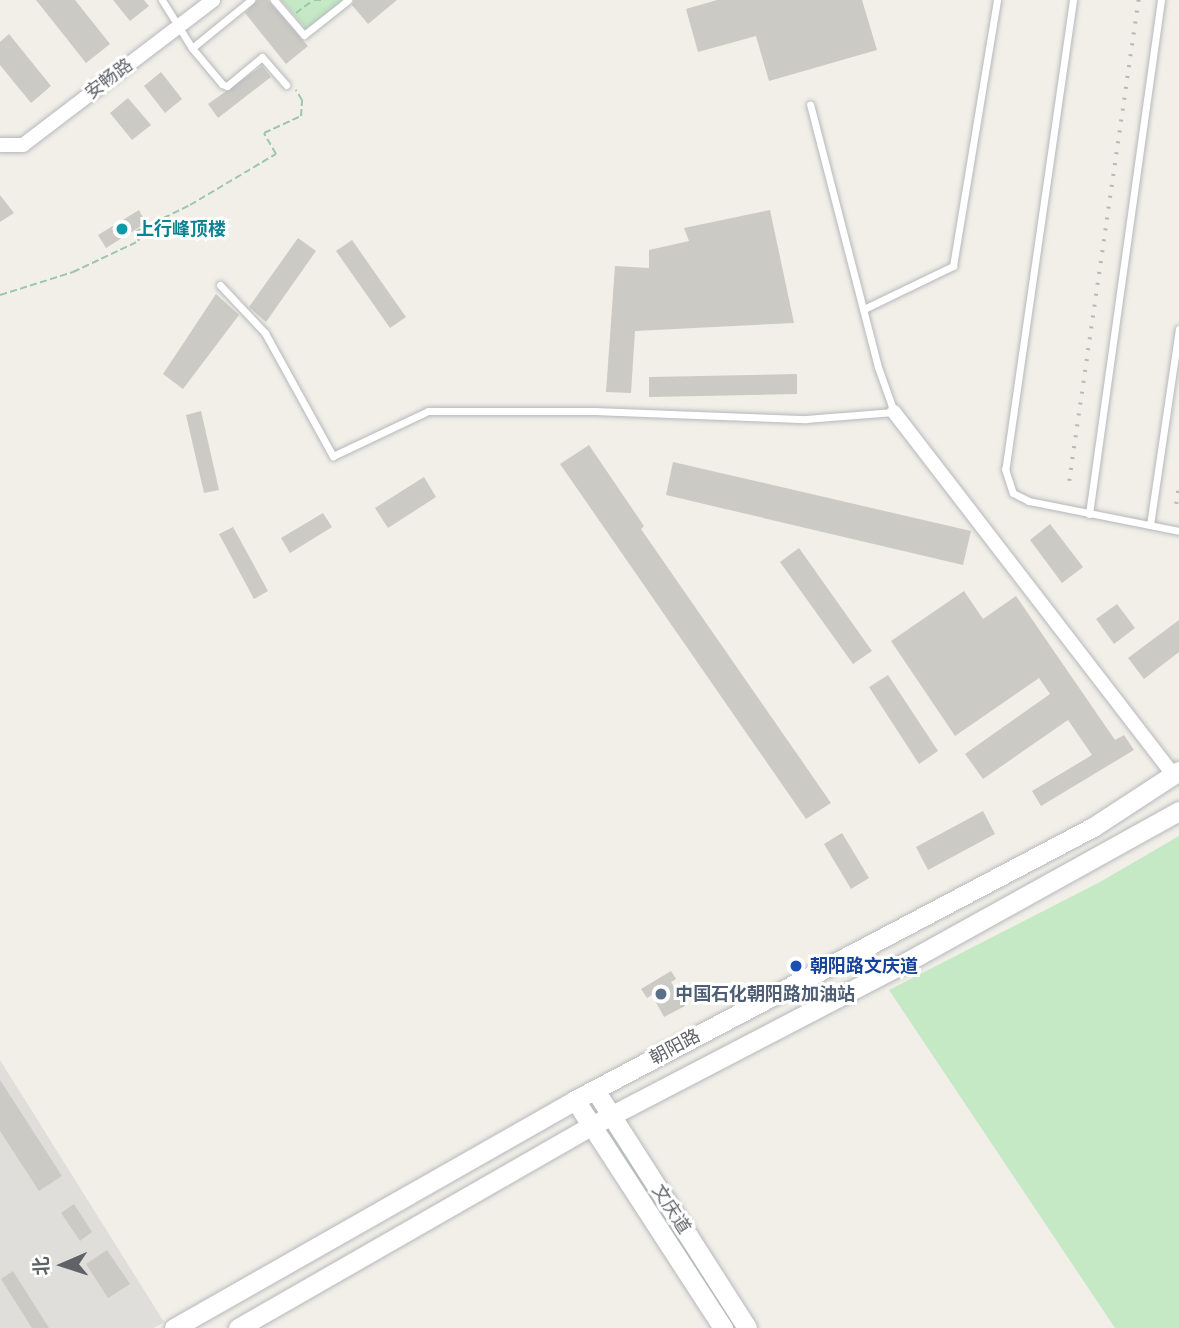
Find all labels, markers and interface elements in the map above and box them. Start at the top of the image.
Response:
street label: 安畅路 [81,54,137,104]
place label: 上行峰顶楼 [136,218,226,240]
marker: 上行峰顶楼 [114,221,130,237]
place label: 朝阳路文庆道 [810,955,918,977]
marker: 朝阳路文庆道 [788,958,804,974]
place label: 中国石化朝阳路加油站 [675,983,855,1005]
marker: 中国石化朝阳路加油站 [653,986,669,1002]
street label: 朝阳路 [646,1025,704,1069]
street label: 文庆道 [647,1180,695,1238]
north arrow [28,1230,98,1300]
text: 北 [30,1256,55,1276]

